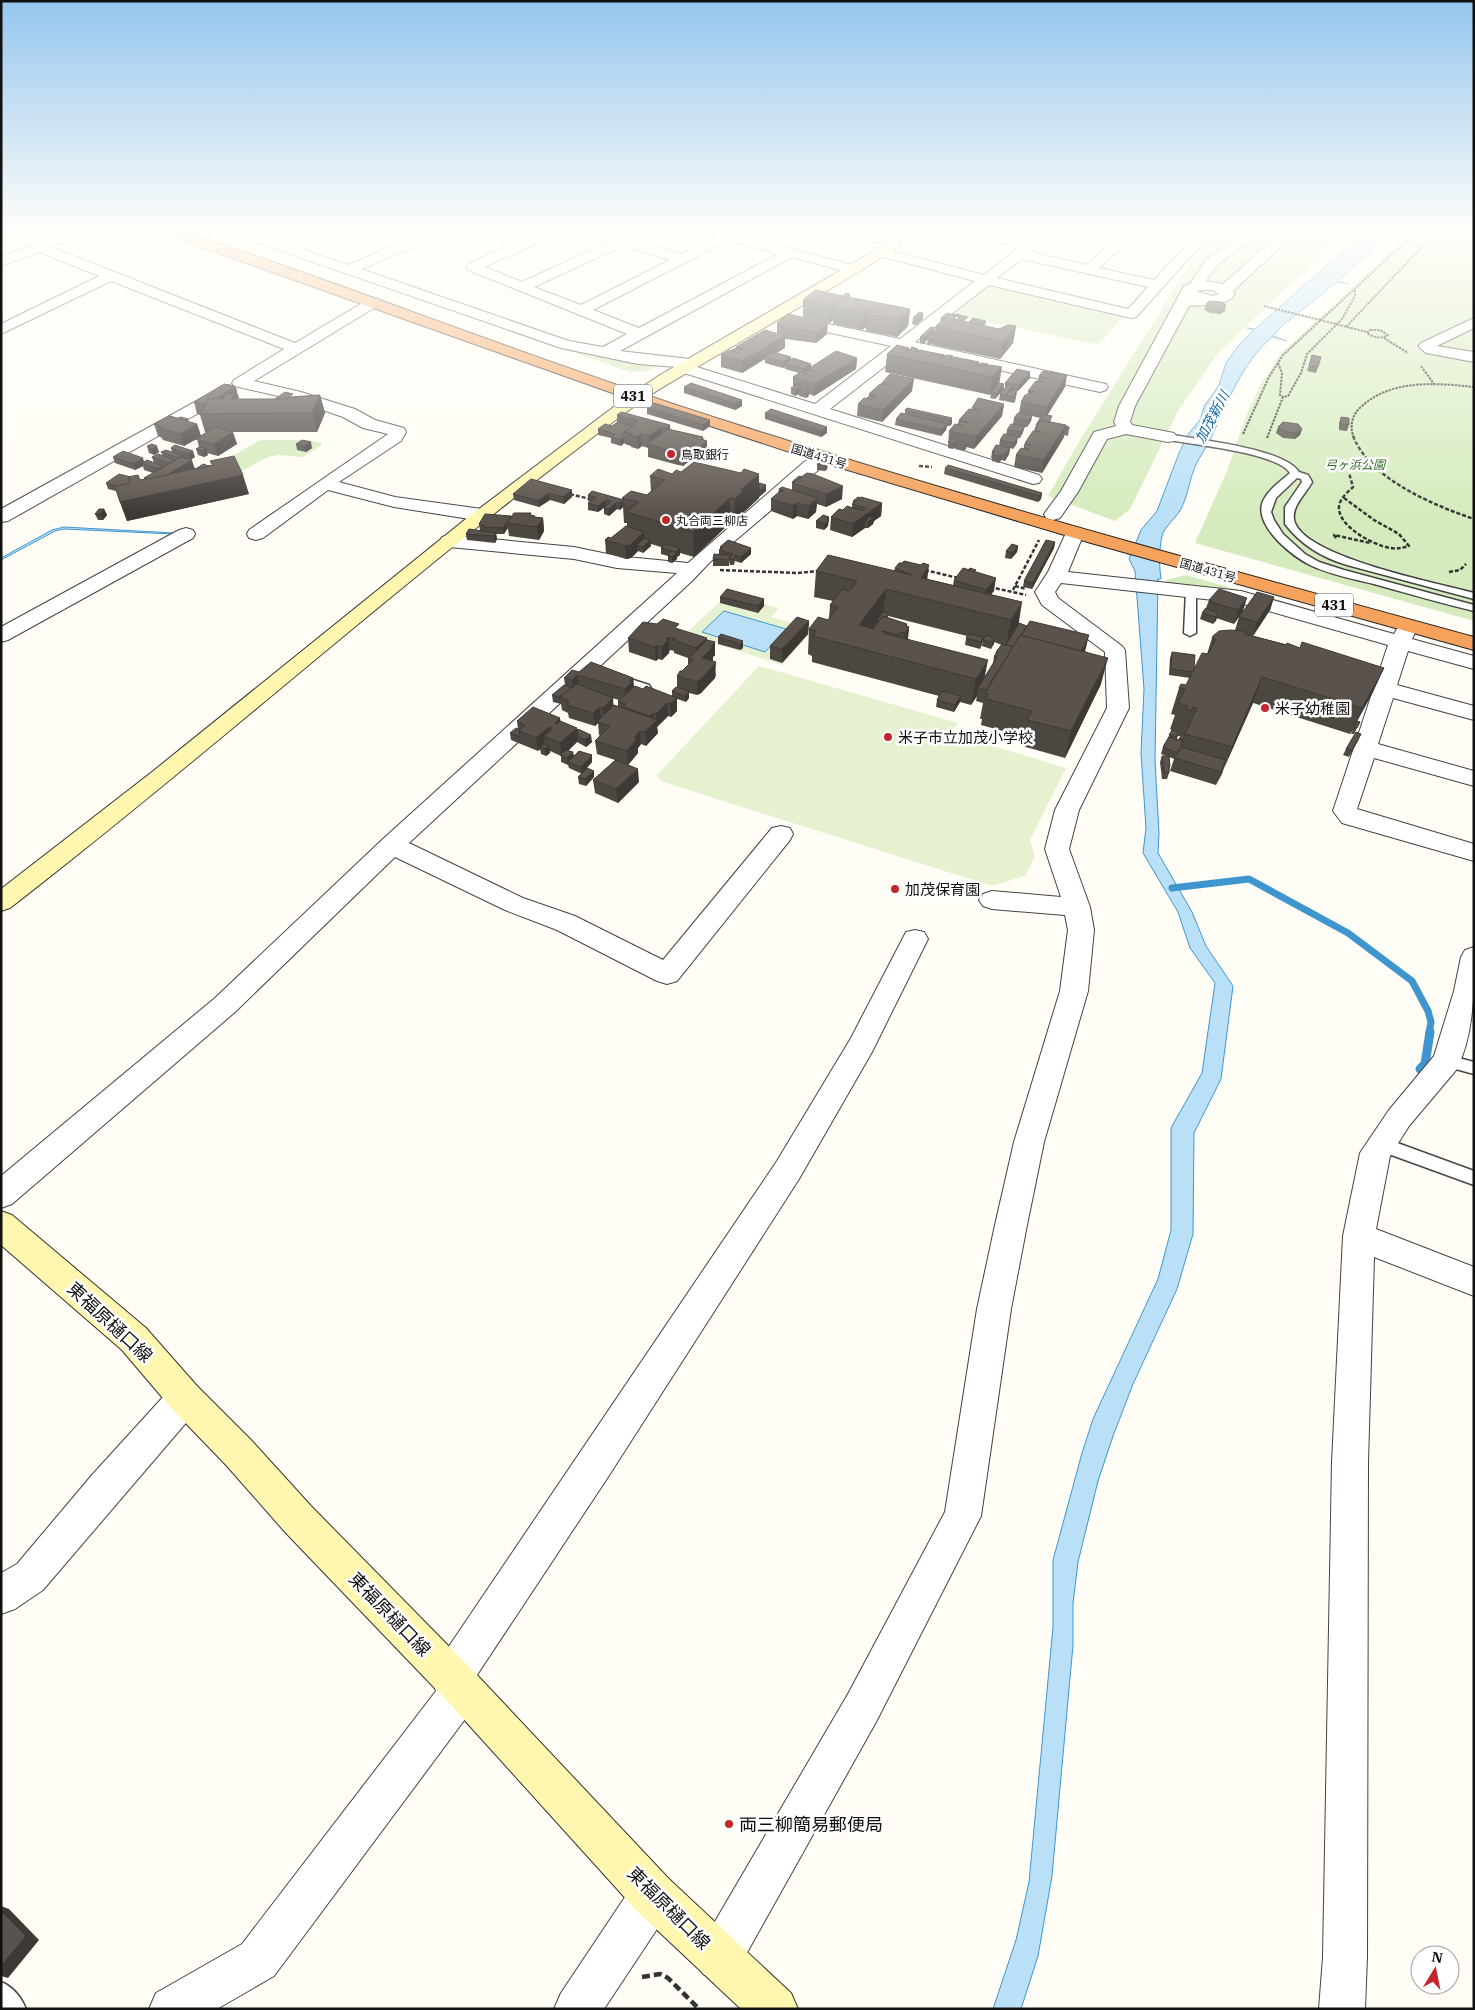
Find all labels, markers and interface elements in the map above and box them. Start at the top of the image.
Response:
road number: 431 [614,384,652,408]
water label: 加茂新川 [1191,386,1234,446]
street label: 国道431号 [789,440,849,472]
place label: 鳥取銀行 [681,447,729,462]
marker: 鳥取銀行 [665,448,677,460]
park label: 弓ヶ浜公園 [1325,457,1387,472]
place label: 丸合両三柳店 [676,513,748,528]
marker: 丸合両三柳店 [660,514,672,526]
street label: 国道431号 [1178,555,1238,585]
road number: 431 [1315,594,1353,616]
place label: 米子幼稚園 [1275,699,1350,718]
marker: 米子幼稚園 [1259,702,1271,714]
place label: 米子市立加茂小学校 [898,728,1033,747]
marker: 米子市立加茂小学校 [882,731,894,743]
place label: 加茂保育園 [905,880,980,899]
marker: 加茂保育園 [889,883,901,895]
street label: 東福原樋口線 [63,1277,157,1367]
street label: 東福原樋口線 [344,1567,436,1661]
place label: 両三柳簡易郵便局 [739,1813,883,1836]
marker: 両三柳簡易郵便局 [723,1818,735,1830]
street label: 東福原樋口線 [623,1862,715,1954]
north arrow [1410,1945,1460,1995]
text: N [1430,1947,1444,1967]

